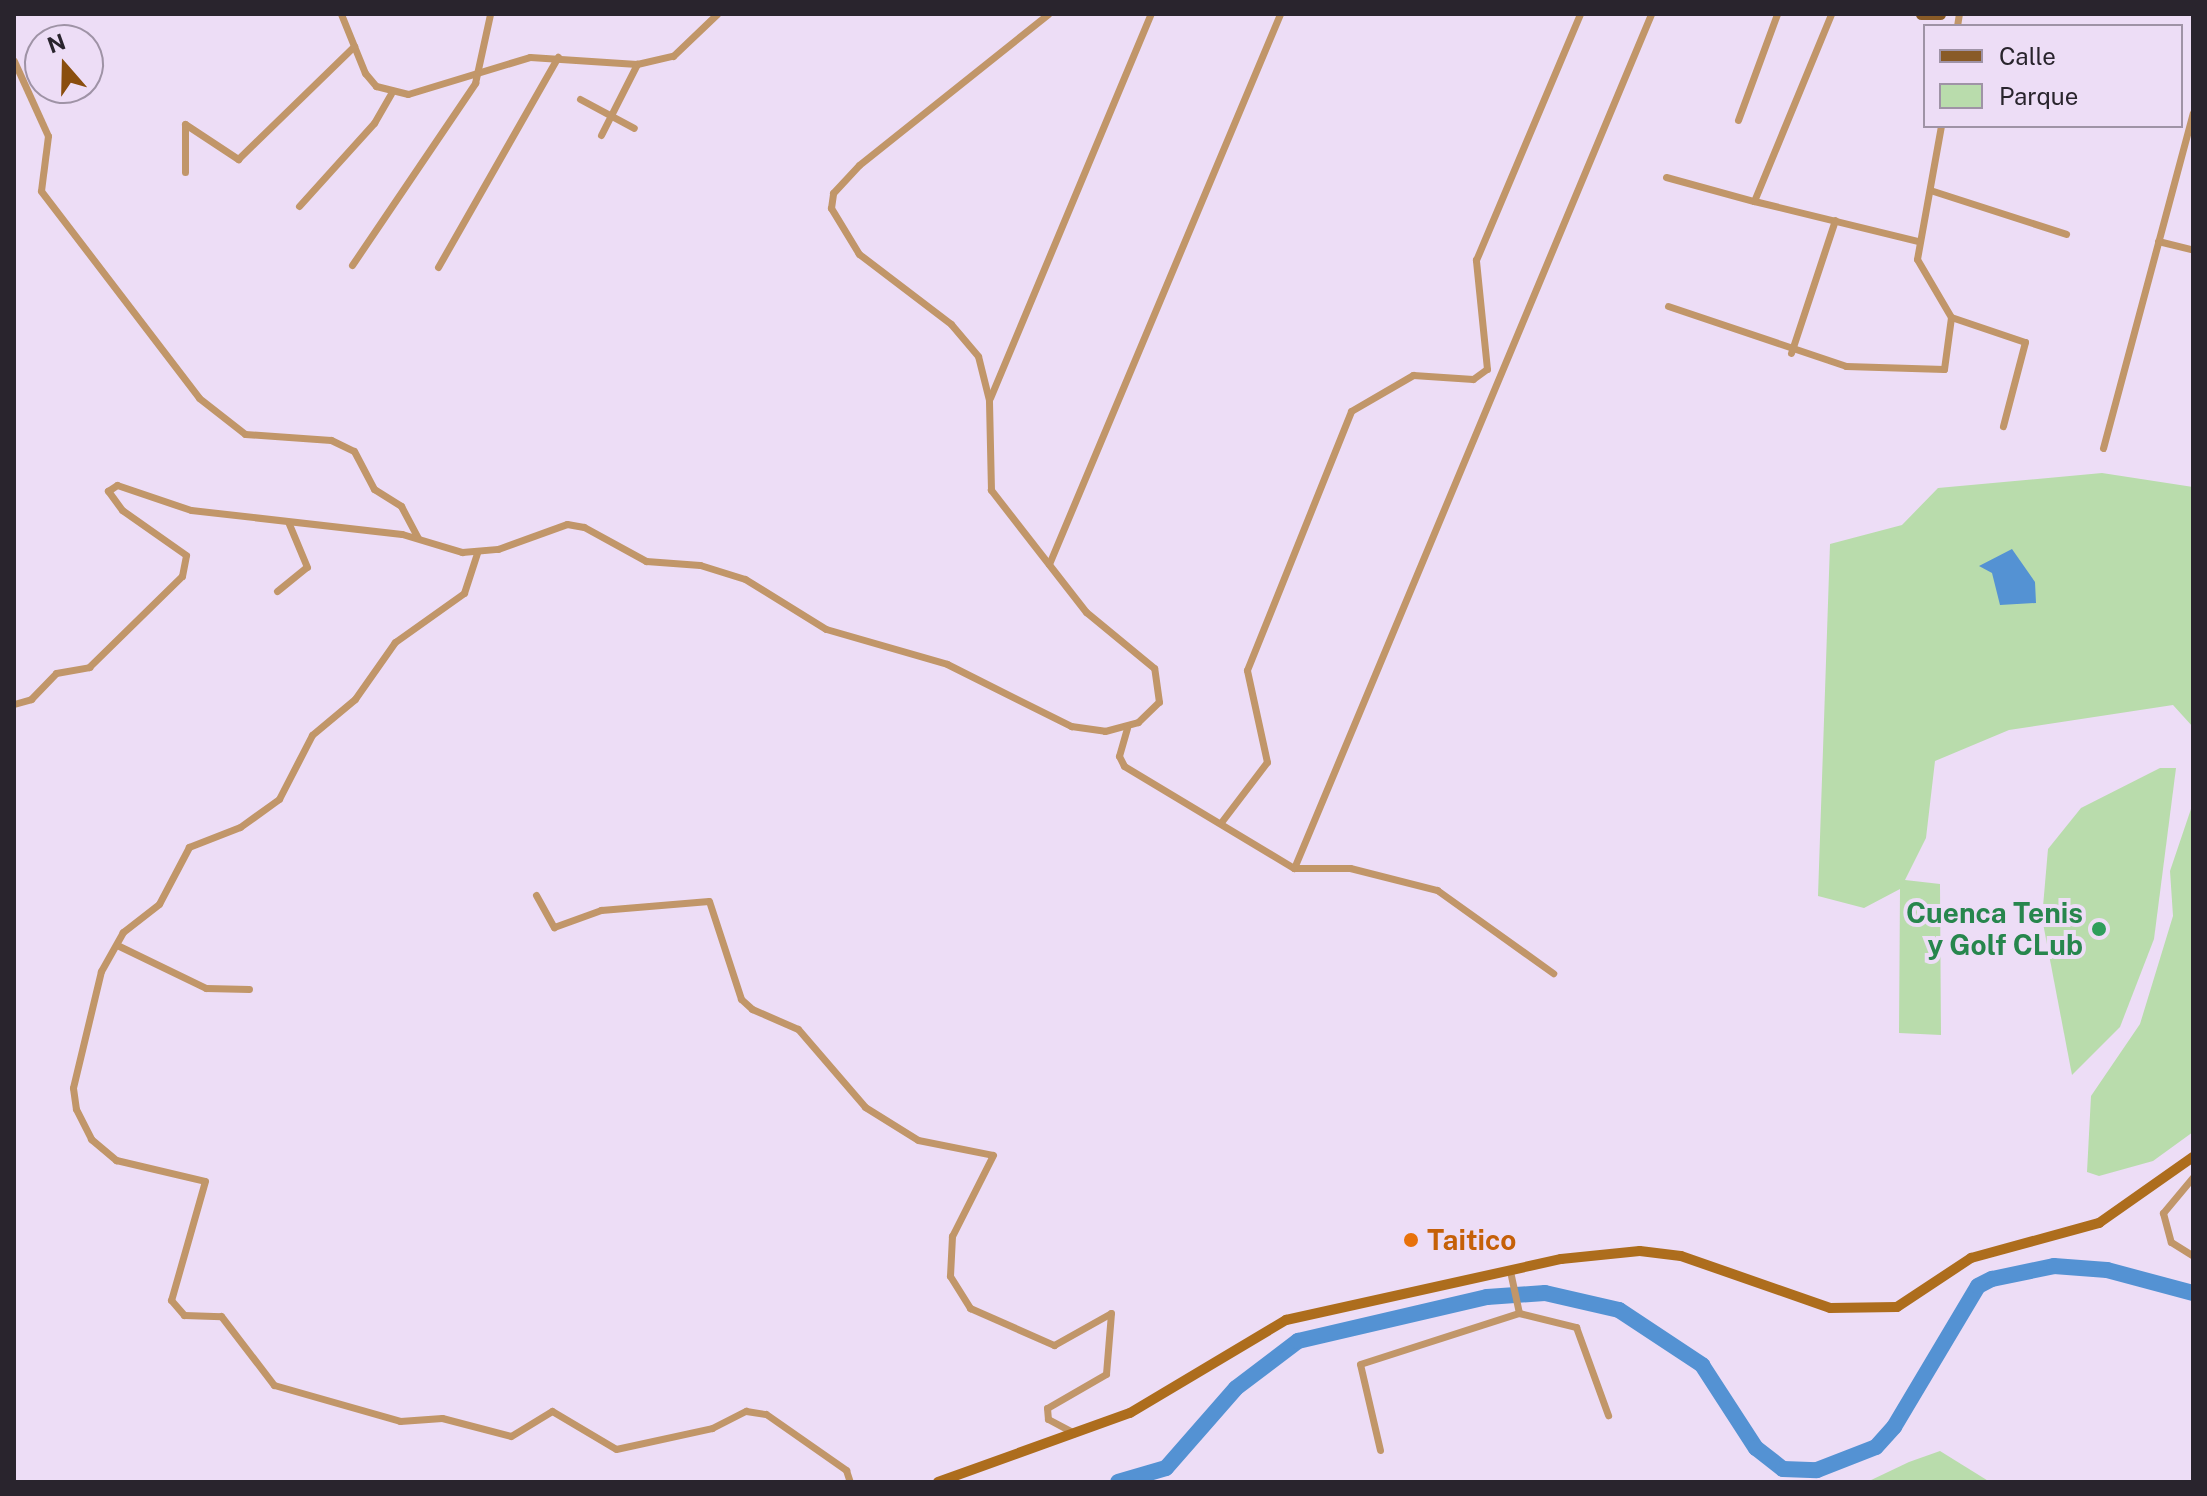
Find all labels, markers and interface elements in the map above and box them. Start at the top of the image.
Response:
north arrow [24,24,104,104]
legend [1923,24,2183,128]
text: N [44,28,69,58]
text: Calle [1999,42,2056,70]
text: Parque [1999,82,2078,110]
place label: Cuenca Tenis y Golf CLub [1906,896,2083,962]
marker: Cuenca Tenis y Golf CLub [2090,920,2108,938]
place label: Taitico [1427,1223,1516,1257]
marker: Taitico [1402,1231,1420,1249]

